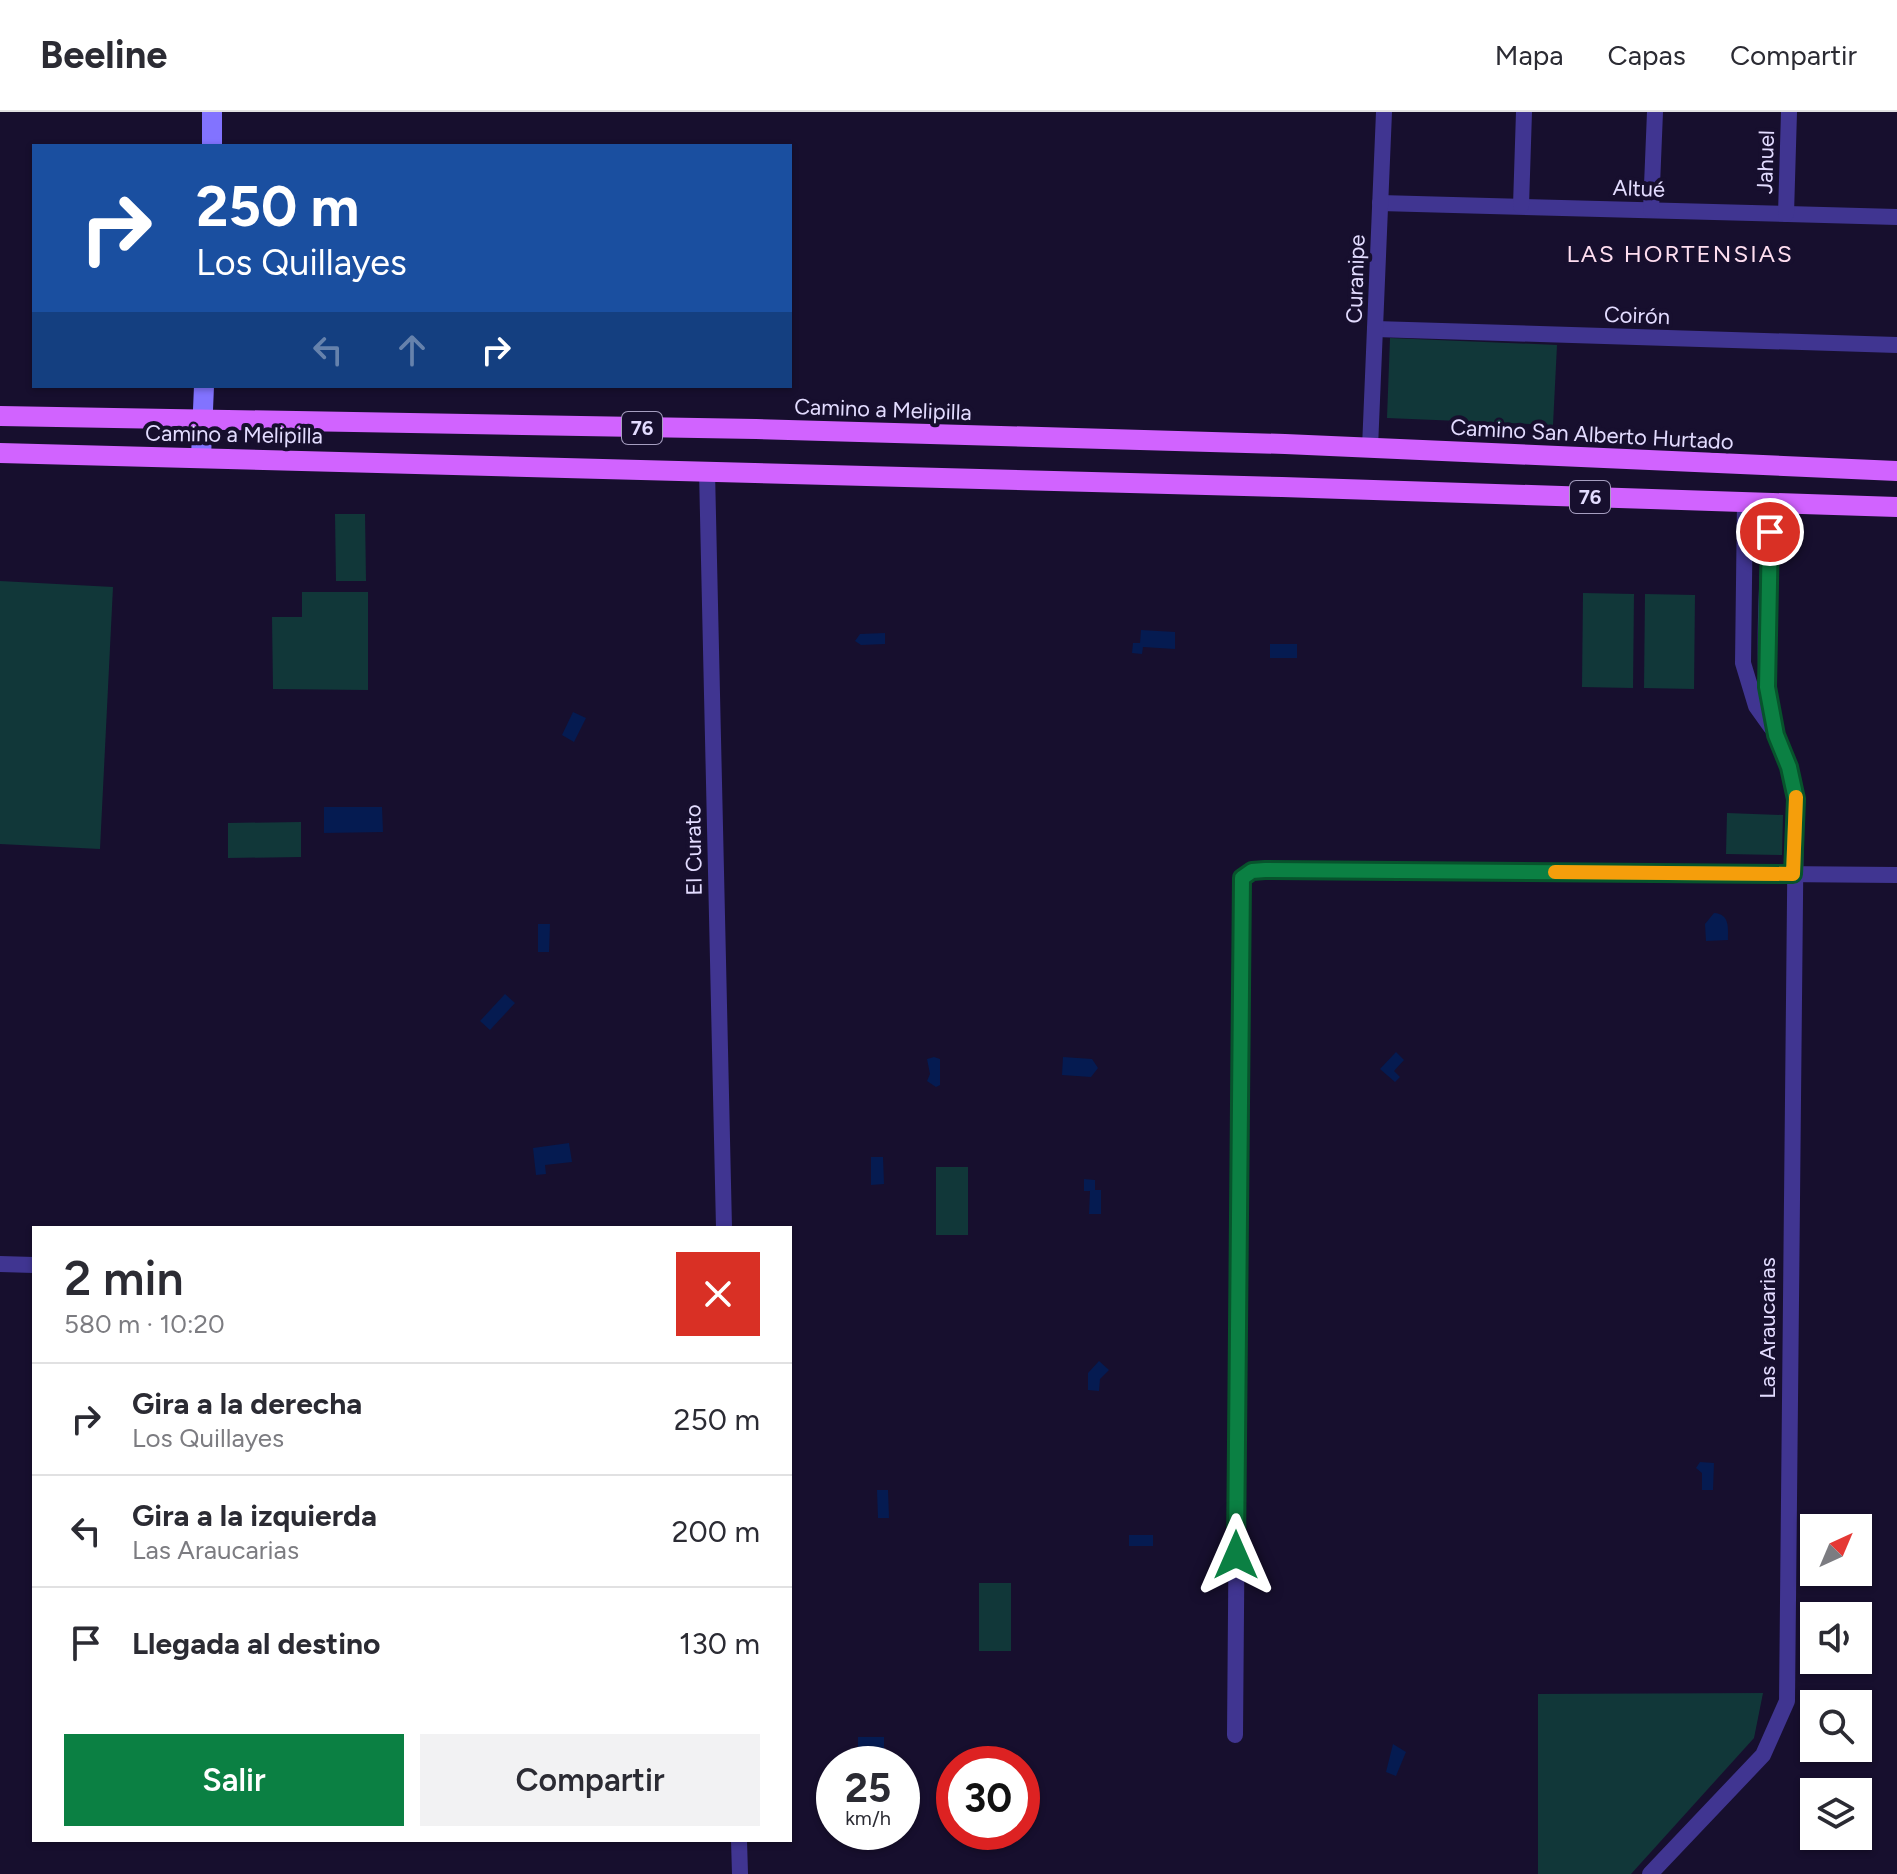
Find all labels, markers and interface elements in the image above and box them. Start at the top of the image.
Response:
text: Beeline [40,32,167,78]
text: Mapa [1495,38,1564,72]
text: Capas [1608,38,1686,72]
text: Compartir [1730,38,1857,72]
street label: Jahuel [1751,130,1780,194]
text: 250 m [196,173,359,240]
street label: Altué [1612,174,1666,203]
icon: right [64,176,168,280]
street label: Curanipe [1340,234,1371,324]
district label: LAS HORTENSIAS [1566,239,1794,268]
text: Los Quillayes [196,241,407,284]
street label: Coirón [1603,301,1671,330]
icon: left [306,328,350,372]
icon: ahead [390,328,434,372]
icon: right [474,328,518,372]
street label: Camino a Melipilla [794,393,972,426]
road number: 76 [622,412,662,444]
street label: Camino San Alberto Hurtado [1450,414,1734,455]
street label: Camino a Melipilla [145,419,323,450]
road number: 76 [1570,481,1610,513]
pin [1736,498,1804,566]
icon: arrive [1748,510,1792,554]
street label: El Curato [679,804,708,896]
text: 2 min [64,1249,184,1307]
button: close [676,1252,760,1336]
street label: Las Araucarias [1754,1257,1781,1399]
text: 580 m · 10:20 [64,1308,225,1340]
text: Gira a la derecha [132,1385,362,1422]
icon: right [64,1397,108,1441]
text: 250 m [674,1401,760,1438]
text: Los Quillayes [132,1422,284,1454]
text: Gira a la izquierda [132,1497,377,1534]
icon: left [64,1509,108,1553]
text: 200 m [672,1513,760,1550]
position arrow [1194,1513,1278,1597]
north arrow [1800,1514,1872,1586]
map controls [1800,1514,1872,1850]
text: Las Araucarias [132,1534,299,1566]
button: sound [1800,1602,1872,1674]
icon: arrive [64,1621,108,1665]
text: Llegada al destino [132,1625,380,1662]
text: 130 m [679,1625,760,1662]
button: search [1800,1690,1872,1762]
button: Salir [64,1734,404,1826]
button: Compartir [420,1734,760,1826]
speed limit sign: 30 [936,1746,1040,1850]
text: 25 [845,1764,891,1812]
button: layers [1800,1778,1872,1850]
text: km/h [845,1806,891,1830]

